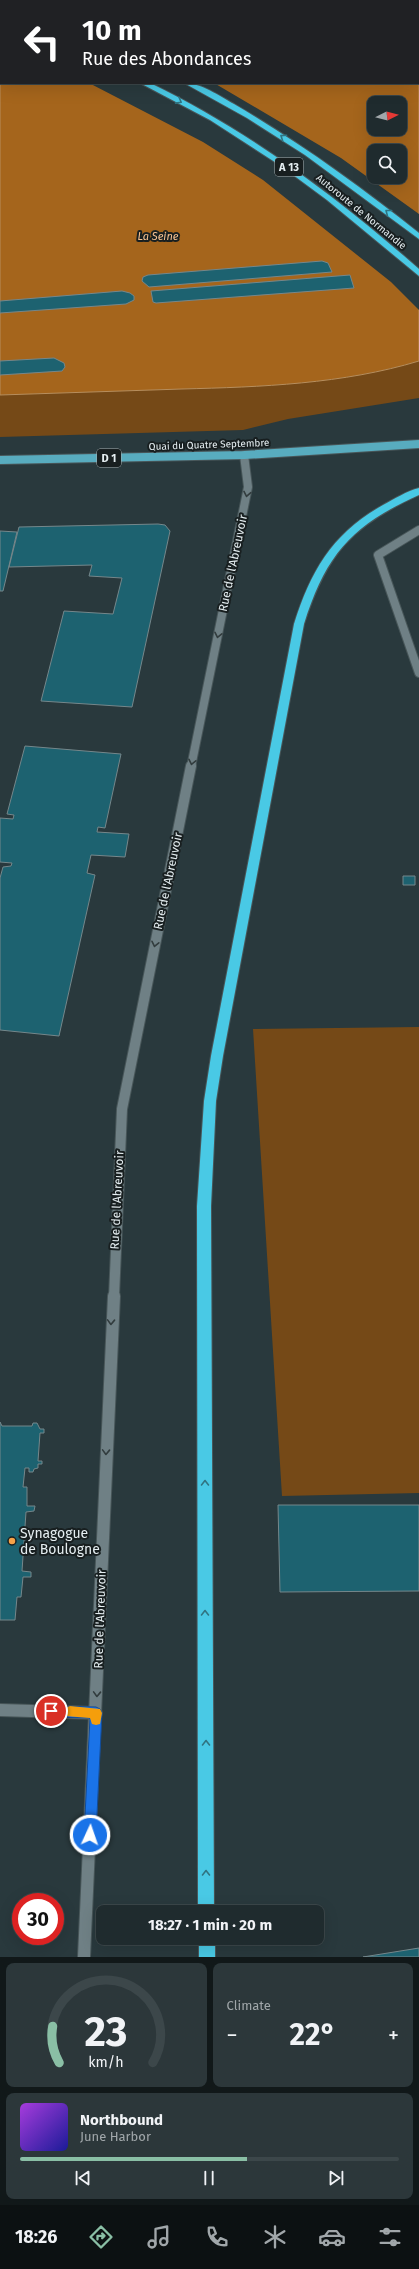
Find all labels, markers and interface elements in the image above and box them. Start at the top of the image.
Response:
text: 10 m [82,14,142,47]
icon: left [16,16,68,68]
text: Rue des Abondances [82,48,251,70]
one-way arrow [175,96,182,103]
north arrow [367,96,407,136]
map controls [367,96,407,184]
one-way arrow [280,134,287,141]
button: search [367,144,407,184]
road number: A 13 [275,158,303,176]
street label: Autoroute de Normandie [314,172,408,252]
one-way arrow [386,210,393,217]
water label: La Seine [138,230,179,243]
street label: Quai du Quatre Septembre [148,437,270,453]
road number: D 1 [97,449,121,467]
one-way arrow [243,491,252,497]
street label: Rue de l'Abreuvoir [216,513,250,613]
one-way arrow [215,632,223,638]
one-way arrow [189,759,197,765]
street label: Rue de l'Abreuvoir [151,831,185,931]
one-way arrow [152,941,160,948]
street label: Rue de l'Abreuvoir [107,1150,127,1250]
one-way arrow [107,1319,116,1325]
one-way arrow [102,1449,110,1455]
one-way arrow [201,1480,209,1486]
place label: Synagogue de Boulogne [20,1525,100,1558]
marker: Synagogue de Boulogne [7,1536,17,1546]
street label: Rue de l'Abreuvoir [91,1569,109,1669]
one-way arrow [201,1610,209,1616]
one-way arrow [93,1691,101,1697]
pin [34,1694,68,1728]
icon: arrive [40,1700,62,1722]
one-way arrow [202,1740,210,1746]
position arrow [69,1814,111,1856]
one-way arrow [202,1870,210,1876]
speed limit sign: 30 [12,1893,64,1945]
text: 18:27 · 1 min · 20 m [148,1916,272,1934]
text: Climate [227,1998,271,2013]
text: 23 [85,2007,128,2057]
text: 22° [289,2017,336,2053]
text: − [227,2022,238,2049]
text: + [388,2022,399,2049]
text: km/h [89,2054,124,2071]
text: Northbound [80,2111,163,2129]
text: June Harbor [80,2129,151,2144]
icon: previous [72,2167,94,2189]
icon: pause [198,2167,220,2189]
icon: next [325,2167,347,2189]
icon: directions [87,2223,115,2251]
icon: music [145,2223,173,2251]
icon: phone [203,2223,231,2251]
icon: climate [261,2223,289,2251]
icon: car [318,2223,346,2251]
icon: filters [376,2223,404,2251]
text: 18:26 [15,2226,57,2248]

